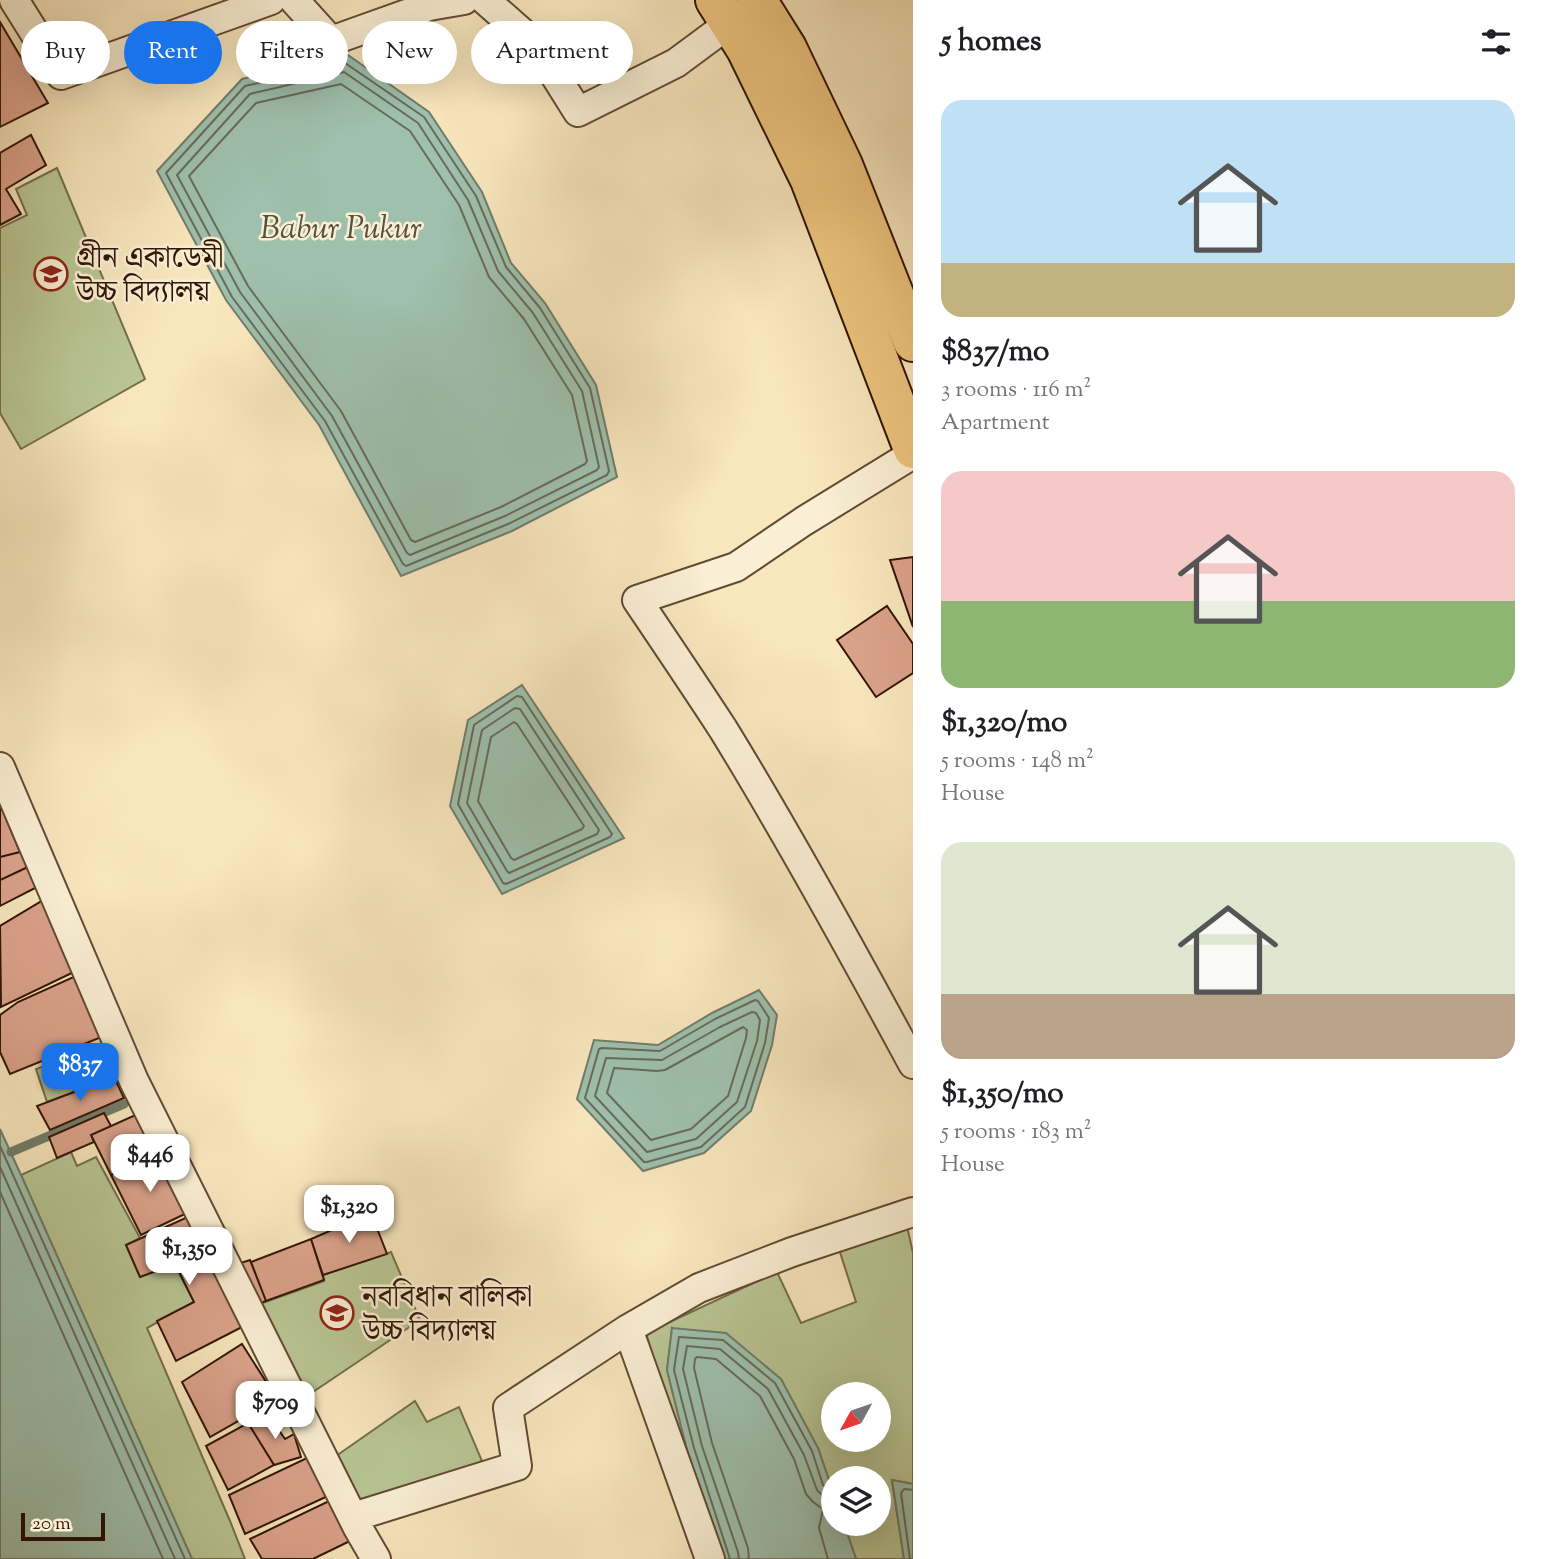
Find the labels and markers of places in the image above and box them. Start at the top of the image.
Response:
place label: গ্রীন একাডেমী উচ্চ বিদ্যালয় [75,238,224,315]
school or university icon: গ্রীন একাডেমী উচ্চ বিদ্যালয় [32,255,70,293]
pin: $837 [39,1044,121,1103]
pin: $446 [109,1134,191,1194]
pin: $1,320 [292,1186,406,1245]
pin: $1,350 [132,1228,246,1287]
place label: নববিধান বালিকা উচ্চ বিদ্যালয় [361,1277,532,1354]
school or university icon: নববিধান বালিকা উচ্চ বিদ্যালয় [318,1294,356,1332]
pin: $709 [234,1382,316,1441]

